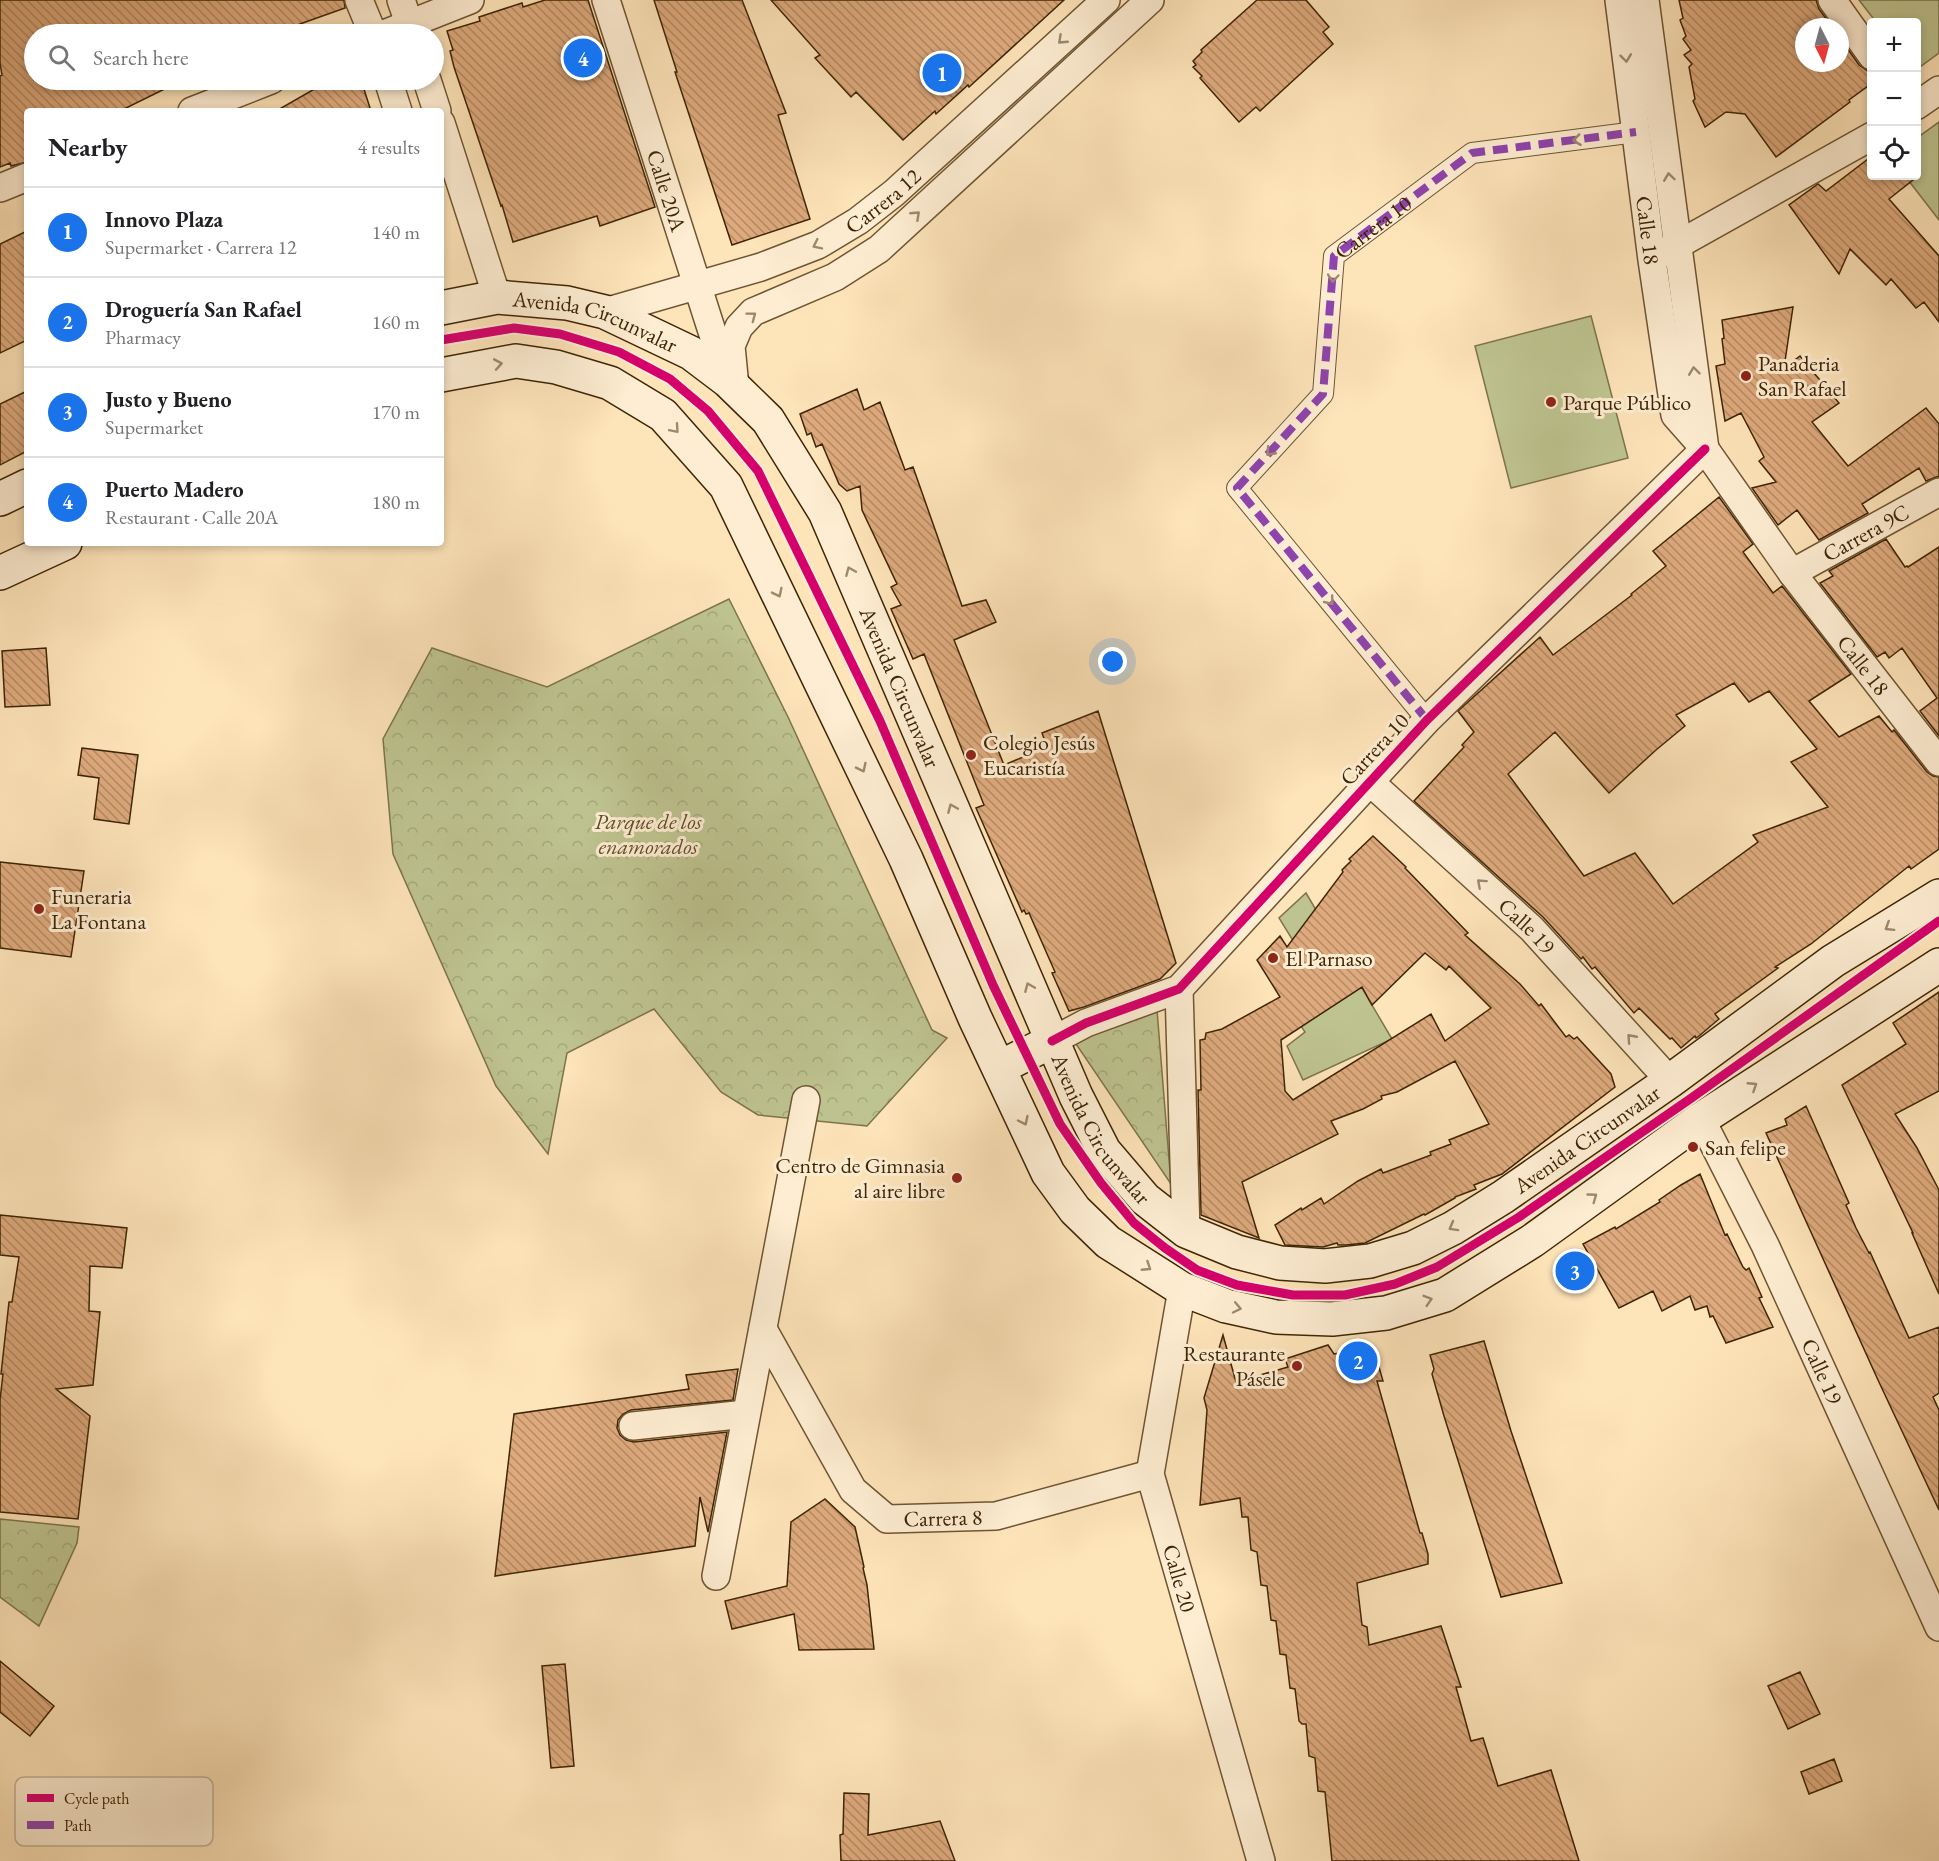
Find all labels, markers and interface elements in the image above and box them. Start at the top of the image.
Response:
north arrow [1795,18,1849,72]
map controls [1867,18,1921,180]
button: + [1867,18,1921,72]
search box [24,24,444,90]
one-way arrow [1059,32,1070,43]
pin: 4 [564,36,602,80]
icon: search [45,41,78,74]
text: Search here [93,43,188,72]
pin: 1 [922,50,962,96]
one-way arrow [1619,53,1632,63]
button: − [1867,72,1921,126]
button: locate [1867,126,1921,180]
text: Nearby [48,130,128,164]
one-way arrow [1573,133,1582,145]
text: 4 results [357,134,420,160]
street label: Calle 20A [640,146,693,236]
street label: Carrera 12 [840,161,927,240]
one-way arrow [1663,173,1676,182]
street label: Carrera 10 [1329,189,1418,266]
street label: Calle 18 [1629,194,1666,266]
text: Innovo Plaza [105,205,223,234]
one-way arrow [910,211,920,222]
text: 1 [62,219,73,245]
text: 140 m [372,219,420,245]
text: Supermarket · Carrera 12 [105,234,297,260]
one-way arrow [812,237,823,249]
one-way arrow [1326,273,1339,282]
street label: Avenida Circunvalar [510,284,683,360]
text: Droguería San Rafael [105,295,302,324]
text: 2 [62,309,73,335]
text: 160 m [372,309,420,335]
one-way arrow [745,312,756,323]
text: Pharmacy [105,324,181,350]
place label: Panaderia San Rafael [1758,349,1847,403]
one-way arrow [493,358,503,371]
one-way arrow [1689,366,1701,375]
marker: Panaderia San Rafael [1739,369,1753,383]
text: Justo y Bueno [105,385,232,414]
place label: Parque Público [1563,388,1691,417]
marker: Parque Público [1544,395,1558,409]
text: 3 [62,399,73,425]
text: 170 m [372,399,420,425]
text: Supermarket [105,414,203,440]
one-way arrow [668,422,679,433]
one-way arrow [1266,445,1277,456]
text: Puerto Madero [105,475,244,504]
text: 4 [62,489,73,515]
text: 180 m [372,489,420,515]
street label: Carrera 9C [1817,497,1914,568]
text: Restaurant · Calle 20A [105,504,278,530]
one-way arrow [846,566,858,577]
one-way arrow [770,586,782,597]
one-way arrow [1322,594,1333,605]
street label: Avenida Circunvalar [852,602,947,773]
street label: Calle 18 [1830,629,1896,701]
your location [1098,647,1127,676]
street label: Carrera 10 [1333,706,1416,792]
place label: Colegio Jesús Eucaristía [983,728,1095,782]
marker: Colegio Jesús Eucaristía [964,748,978,762]
one-way arrow [855,762,867,773]
one-way arrow [947,803,959,814]
park label: Parque de los enamorados [594,807,703,861]
one-way arrow [1477,879,1488,890]
place label: Funeraria La Fontana [51,882,146,936]
street label: Calle 19 [1492,892,1562,961]
marker: Funeraria La Fontana [32,902,46,916]
one-way arrow [1885,919,1895,931]
place label: El Parnaso [1285,944,1373,973]
marker: El Parnaso [1266,951,1280,965]
one-way arrow [1024,983,1036,994]
one-way arrow [1627,1034,1638,1045]
street label: Avenida Circunvalar [1044,1048,1158,1211]
street label: Avenida Circunvalar [1507,1078,1667,1201]
one-way arrow [1747,1081,1757,1093]
one-way arrow [1016,1115,1028,1126]
place label: San felipe [1705,1133,1786,1162]
marker: San felipe [1686,1140,1700,1154]
place label: Centro de Gimnasia al aire libre [775,1151,945,1205]
marker: Centro de Gimnasia al aire libre [950,1171,964,1185]
one-way arrow [1587,1193,1598,1204]
one-way arrow [1448,1220,1459,1232]
pin: 3 [1556,1248,1594,1294]
one-way arrow [1141,1259,1151,1271]
one-way arrow [1422,1295,1433,1307]
one-way arrow [1231,1301,1241,1314]
street label: Calle 19 [1795,1334,1850,1409]
pin: 2 [1338,1338,1378,1384]
place label: Restaurante Pásele [1183,1339,1285,1393]
marker: Restaurante Pásele [1290,1359,1304,1373]
street label: Carrera 8 [903,1502,983,1534]
street label: Calle 20 [1156,1541,1203,1616]
legend [15,1777,213,1846]
text: Cycle path [64,1788,129,1809]
text: Path [64,1815,92,1836]

